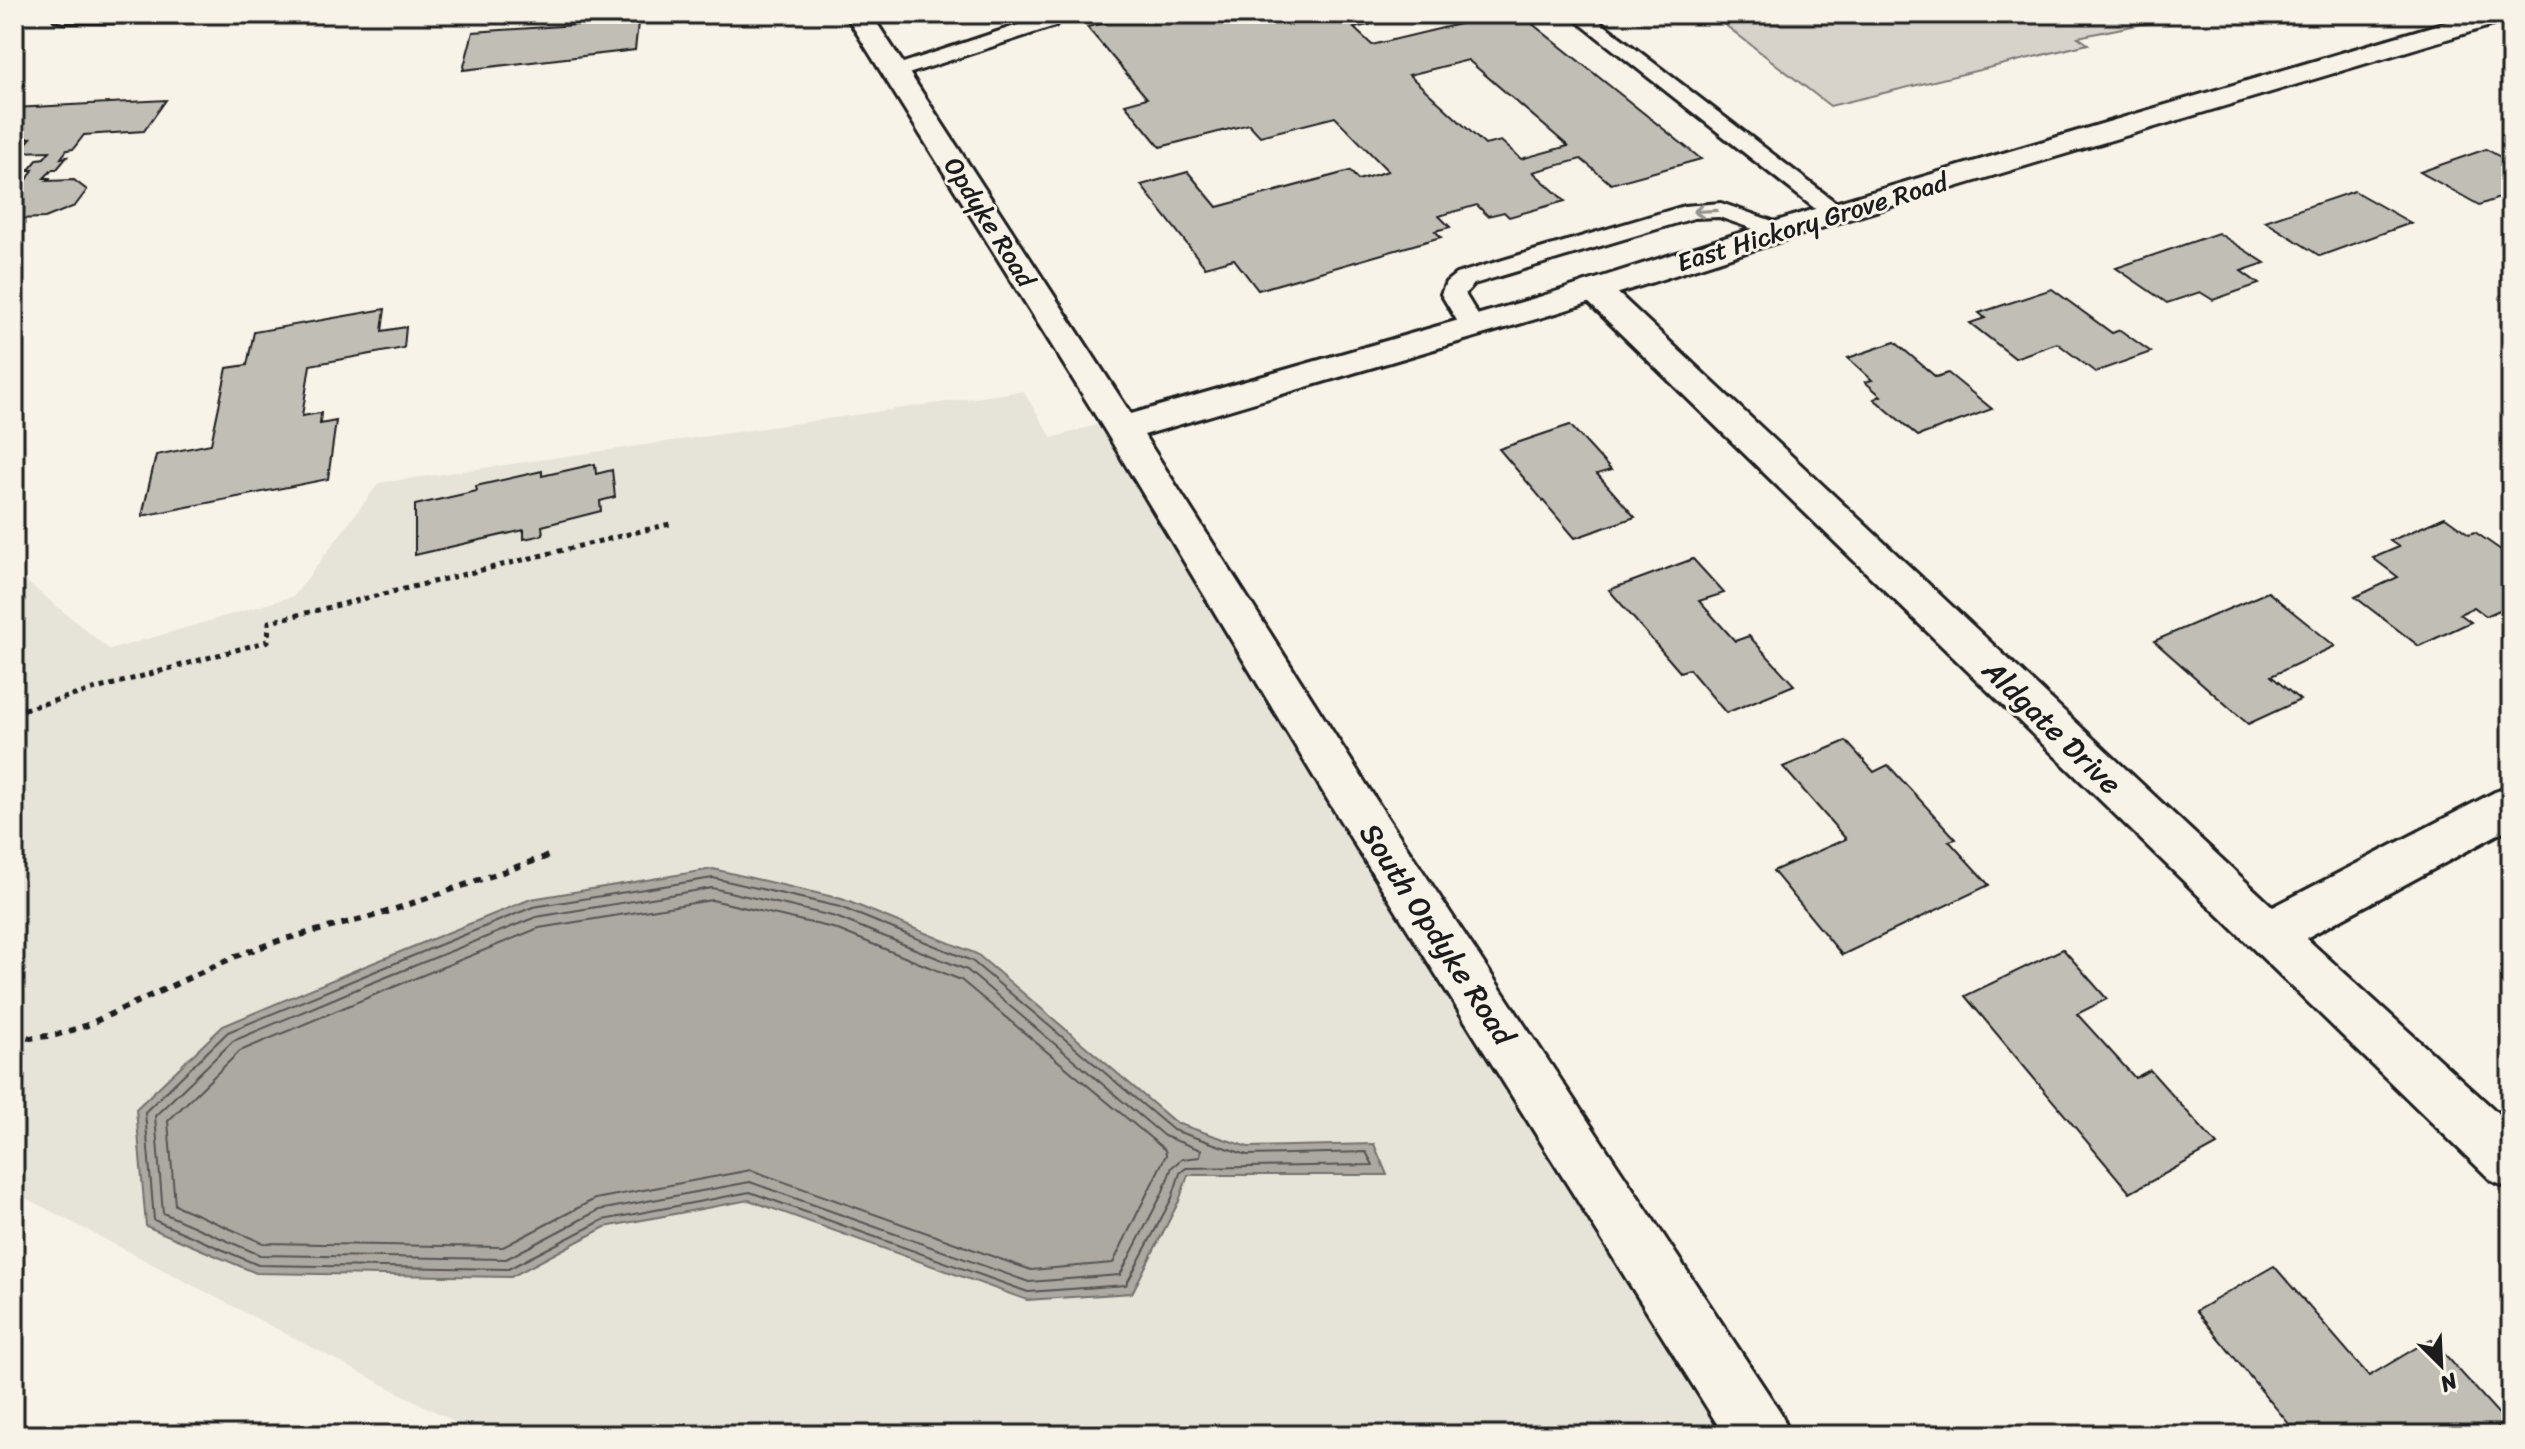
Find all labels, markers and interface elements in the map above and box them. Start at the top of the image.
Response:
street label: Opdyke Road [931,147,1050,299]
street label: East Hickory Grove Road [1671,158,1955,285]
one-way arrow [1692,203,1718,218]
street label: Aldgate Drive [1968,645,2135,808]
street label: South Opdyke Road [1344,812,1531,1058]
north arrow [2401,1325,2481,1405]
text: N [2433,1361,2465,1404]

